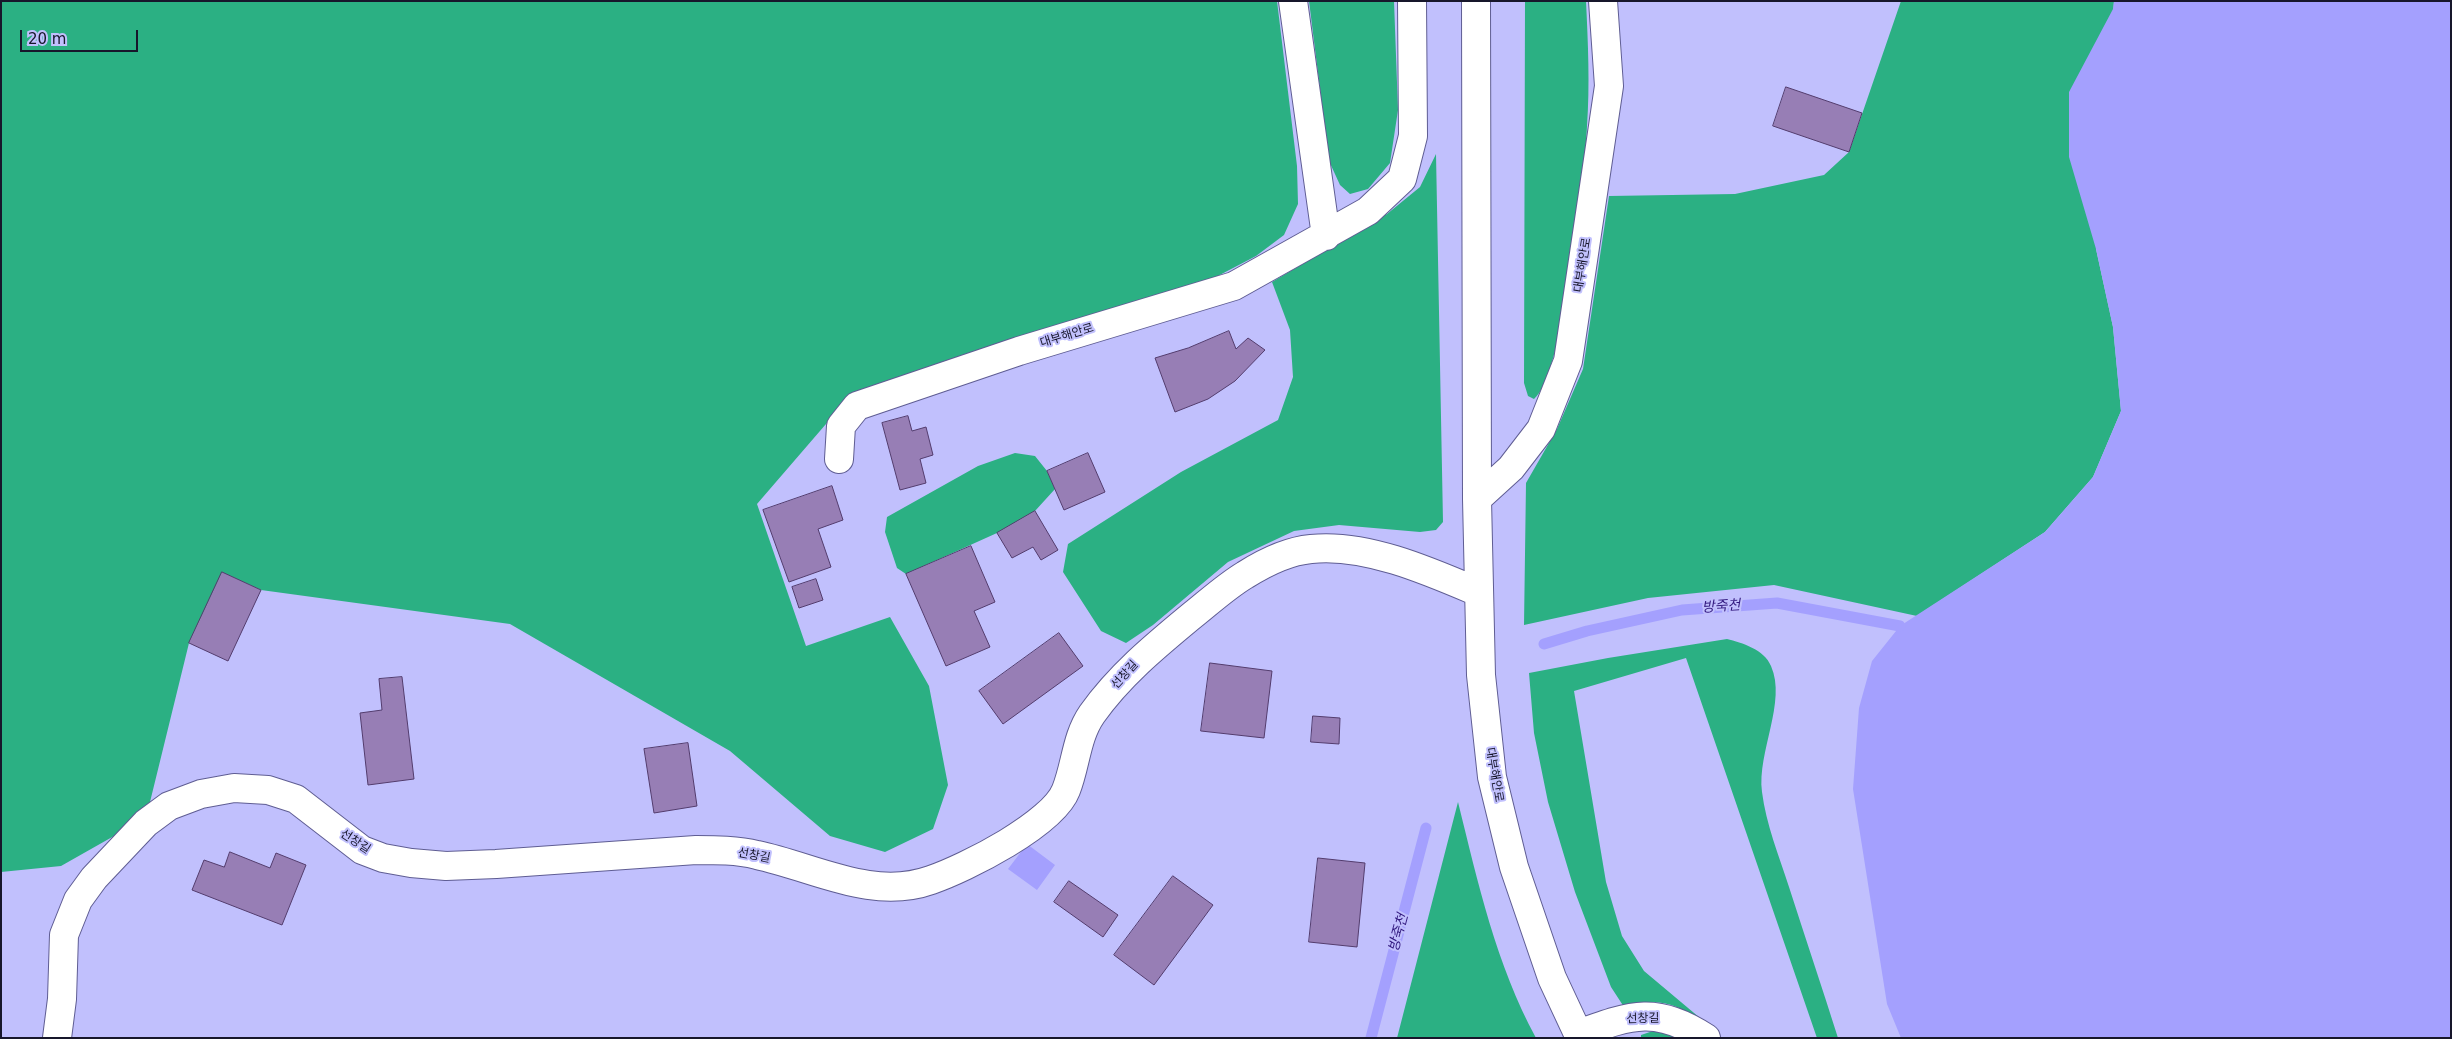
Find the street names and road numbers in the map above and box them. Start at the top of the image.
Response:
street label: 대부해안로 [1572,237,1594,293]
street label: 대부해안로 [1039,321,1095,351]
street label: 선창길 [1109,658,1141,692]
street label: 대부해안로 [1482,747,1506,803]
street label: 선창길 [337,827,373,857]
street label: 선창길 [736,846,772,866]
street label: 선창길 [1626,1012,1660,1026]

